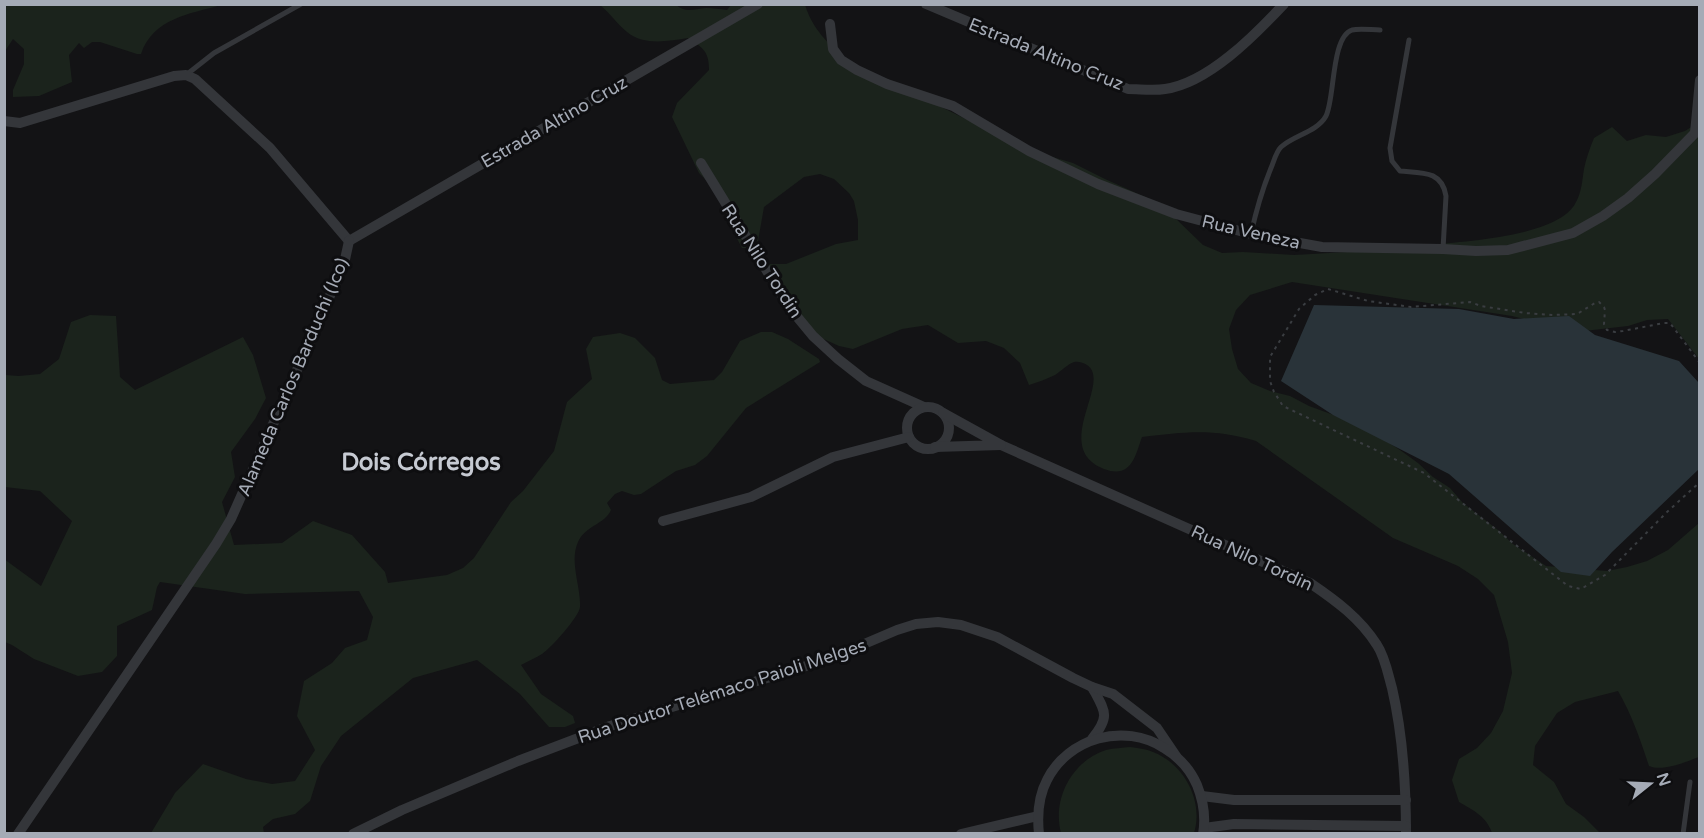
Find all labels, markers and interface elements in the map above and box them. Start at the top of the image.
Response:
street label: Estrada Altino Cruz [965,13,1127,95]
street label: Estrada Altino Cruz [477,71,631,173]
street label: Rua Nilo Tordin [717,200,807,322]
street label: Rua Veneza [1200,210,1302,254]
street label: Alameda Carlos Barduchi (Ico) [233,255,353,499]
district label: Dois Córregos [341,448,501,477]
street label: Rua Nilo Tordin [1188,520,1316,596]
street label: Rua Doutor Telémaco Paioli Melges [575,634,869,748]
north arrow [1620,754,1680,814]
text: N [1652,770,1675,789]

